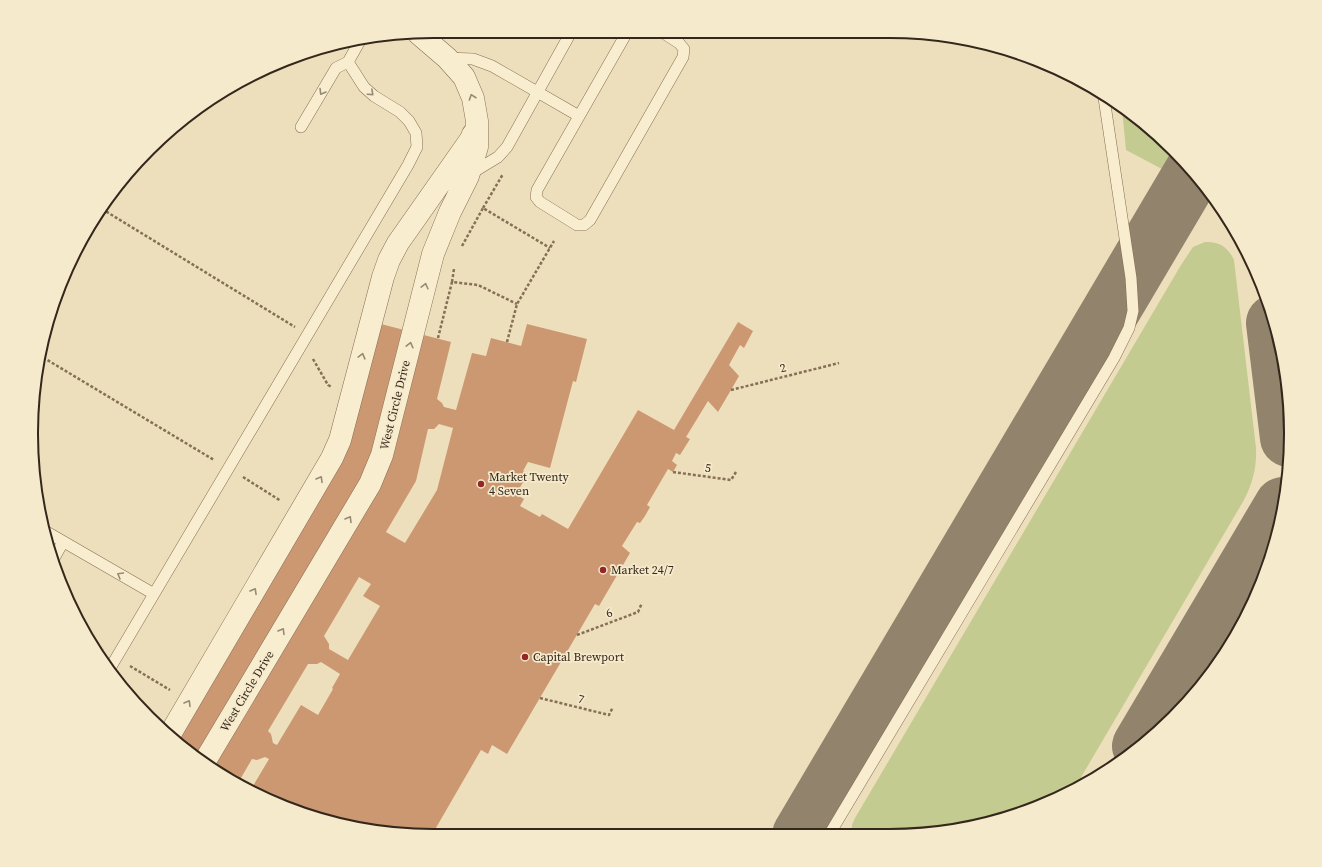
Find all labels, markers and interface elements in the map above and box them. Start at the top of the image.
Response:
one-way arrow [319,88,326,95]
one-way arrow [366,88,374,96]
one-way arrow [468,93,476,100]
one-way arrow [420,283,429,290]
one-way arrow [405,342,413,348]
one-way arrow [357,353,366,360]
street label: West Circle Drive [376,358,414,452]
street label: 2 [778,360,788,376]
street label: 5 [704,460,712,476]
place label: Market Twenty 4 Seven [489,469,569,499]
one-way arrow [316,476,323,483]
marker: Market Twenty 4 Seven [476,479,486,489]
one-way arrow [344,516,352,523]
place label: Market 24/7 [611,562,674,578]
marker: Market 24/7 [598,565,608,575]
one-way arrow [117,572,124,579]
one-way arrow [250,588,257,595]
street label: 6 [603,604,615,622]
one-way arrow [278,628,285,635]
street label: West Circle Drive [216,647,278,735]
place label: Capital Brewport [533,649,624,665]
marker: Capital Brewport [520,652,530,662]
street label: 7 [576,691,586,707]
one-way arrow [184,700,191,707]

